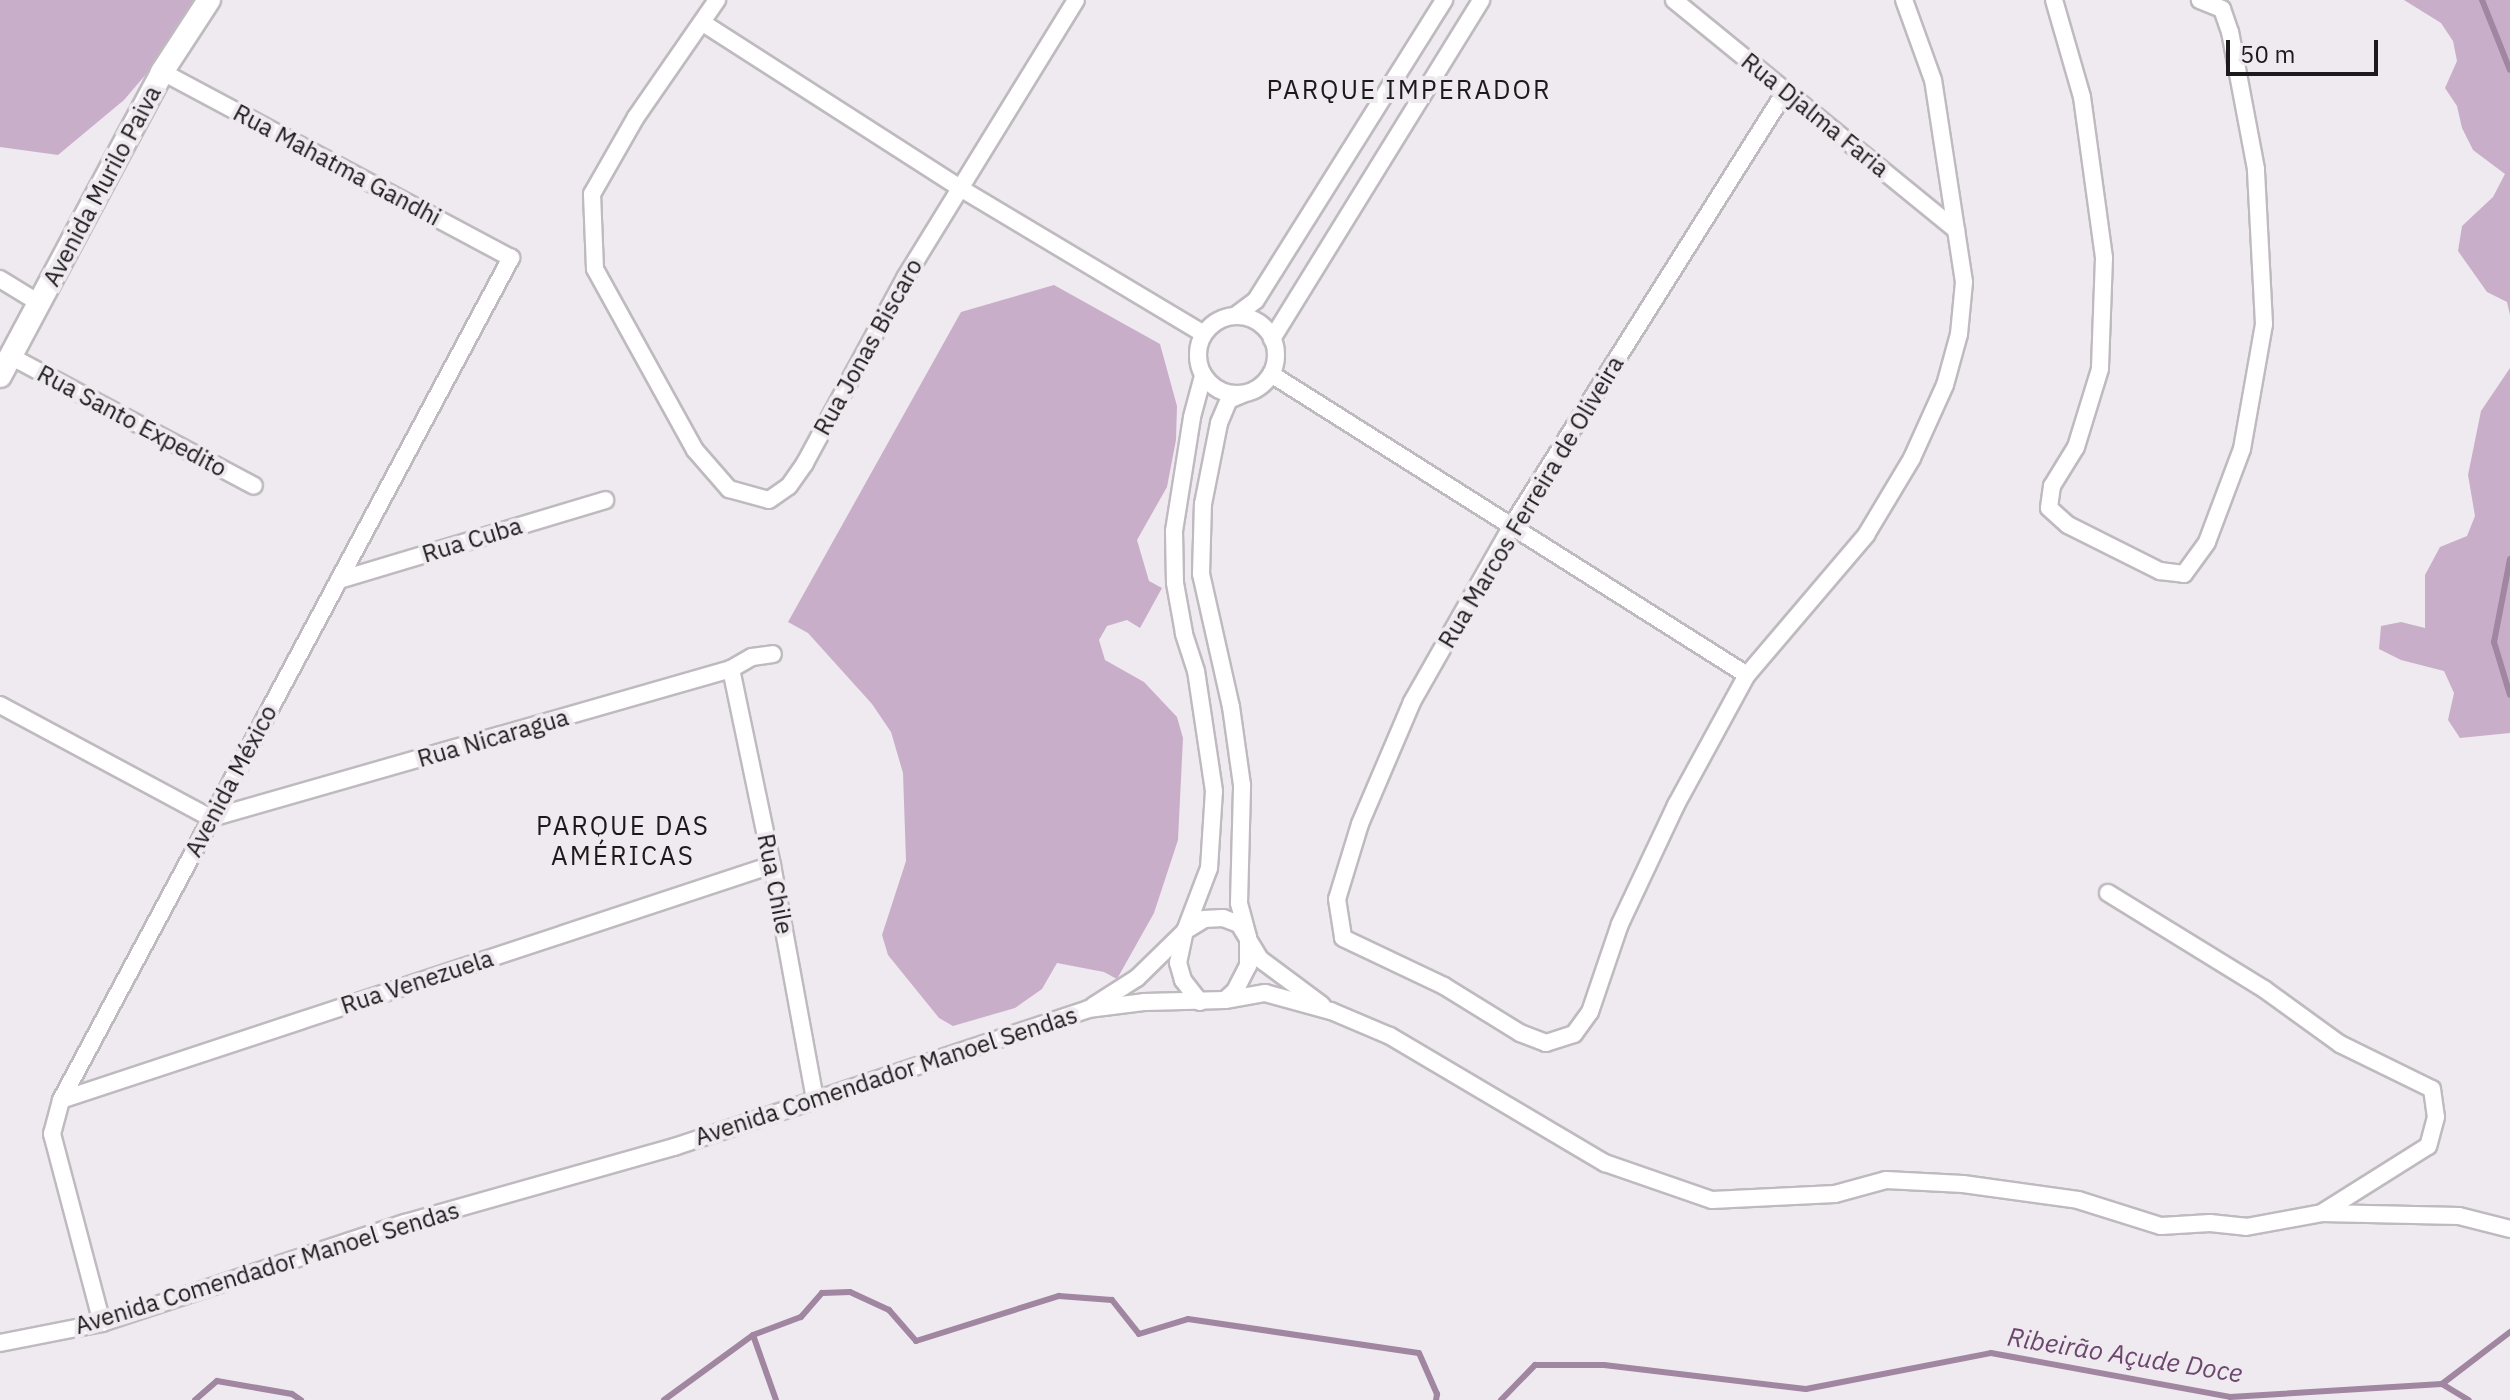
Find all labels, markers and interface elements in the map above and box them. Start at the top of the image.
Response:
scale bar [2230,24,2382,74]
text: 50 m [2240,38,2295,70]
street label: Rua Djalma Faria [1736,47,1894,183]
district label: PARQUE IMPERADOR [1266,74,1552,106]
street label: Avenida Murilo Paiva [37,81,167,291]
street label: Rua Mahatma Gandhi [228,98,446,232]
street label: Rua Jonas Biscaro [808,254,928,440]
street label: Rua Marcos Ferreira de Oliveira [1432,351,1630,653]
street label: Rua Santo Expedito [32,359,232,483]
street label: Rua Cuba [419,511,525,569]
street label: Avenida México [179,700,283,862]
street label: Rua Nicaragua [414,703,572,773]
district label: PARQUE DAS AMÉRICAS [536,810,710,872]
street label: Rua Chile [751,831,799,937]
street label: Rua Venezuela [337,944,497,1020]
street label: Avenida Comendador Manoel Sendas [691,1000,1081,1152]
street label: Avenida Comendador Manoel Sendas [71,1196,463,1340]
water label: Ribeirão Açude Doce [2005,1321,2245,1389]

